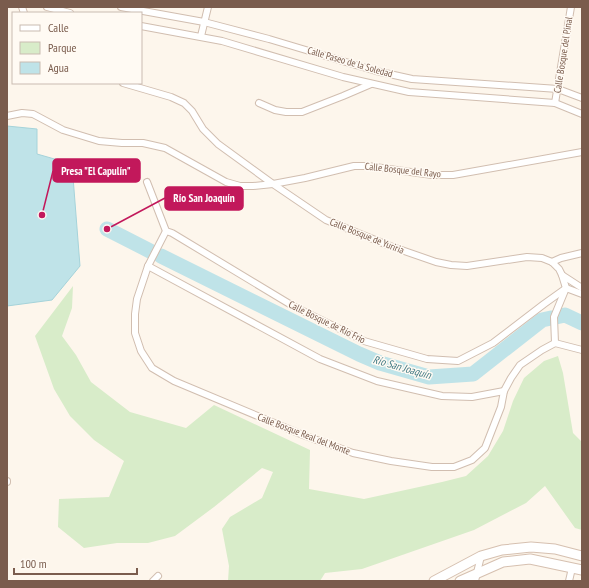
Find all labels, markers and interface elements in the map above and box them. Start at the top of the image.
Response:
legend [12,12,142,84]
street label: Calle Bosque del Pinal [551,15,576,94]
text: Calle [48,20,69,35]
text: Parque [48,40,77,55]
street label: Calle Paseo de la Soledad [306,44,394,80]
text: Agua [48,60,69,75]
callout: Presa "El Capulín" [53,159,140,182]
street label: Calle Bosque del Rayo [364,160,442,180]
text: Presa "El Capulín" [61,164,131,178]
callout: Río San Joaquín [165,187,243,210]
text: Río San Joaquín [173,191,235,205]
street label: Calle Bosque de Yuriria [328,215,406,257]
street label: Calle Bosque de Río Frío [286,298,368,346]
water label: Río San Joaquín [371,352,434,382]
street label: Calle Bosque Real del Monte [256,410,352,458]
scale bar [14,550,137,576]
text: 100 m [20,556,47,571]

